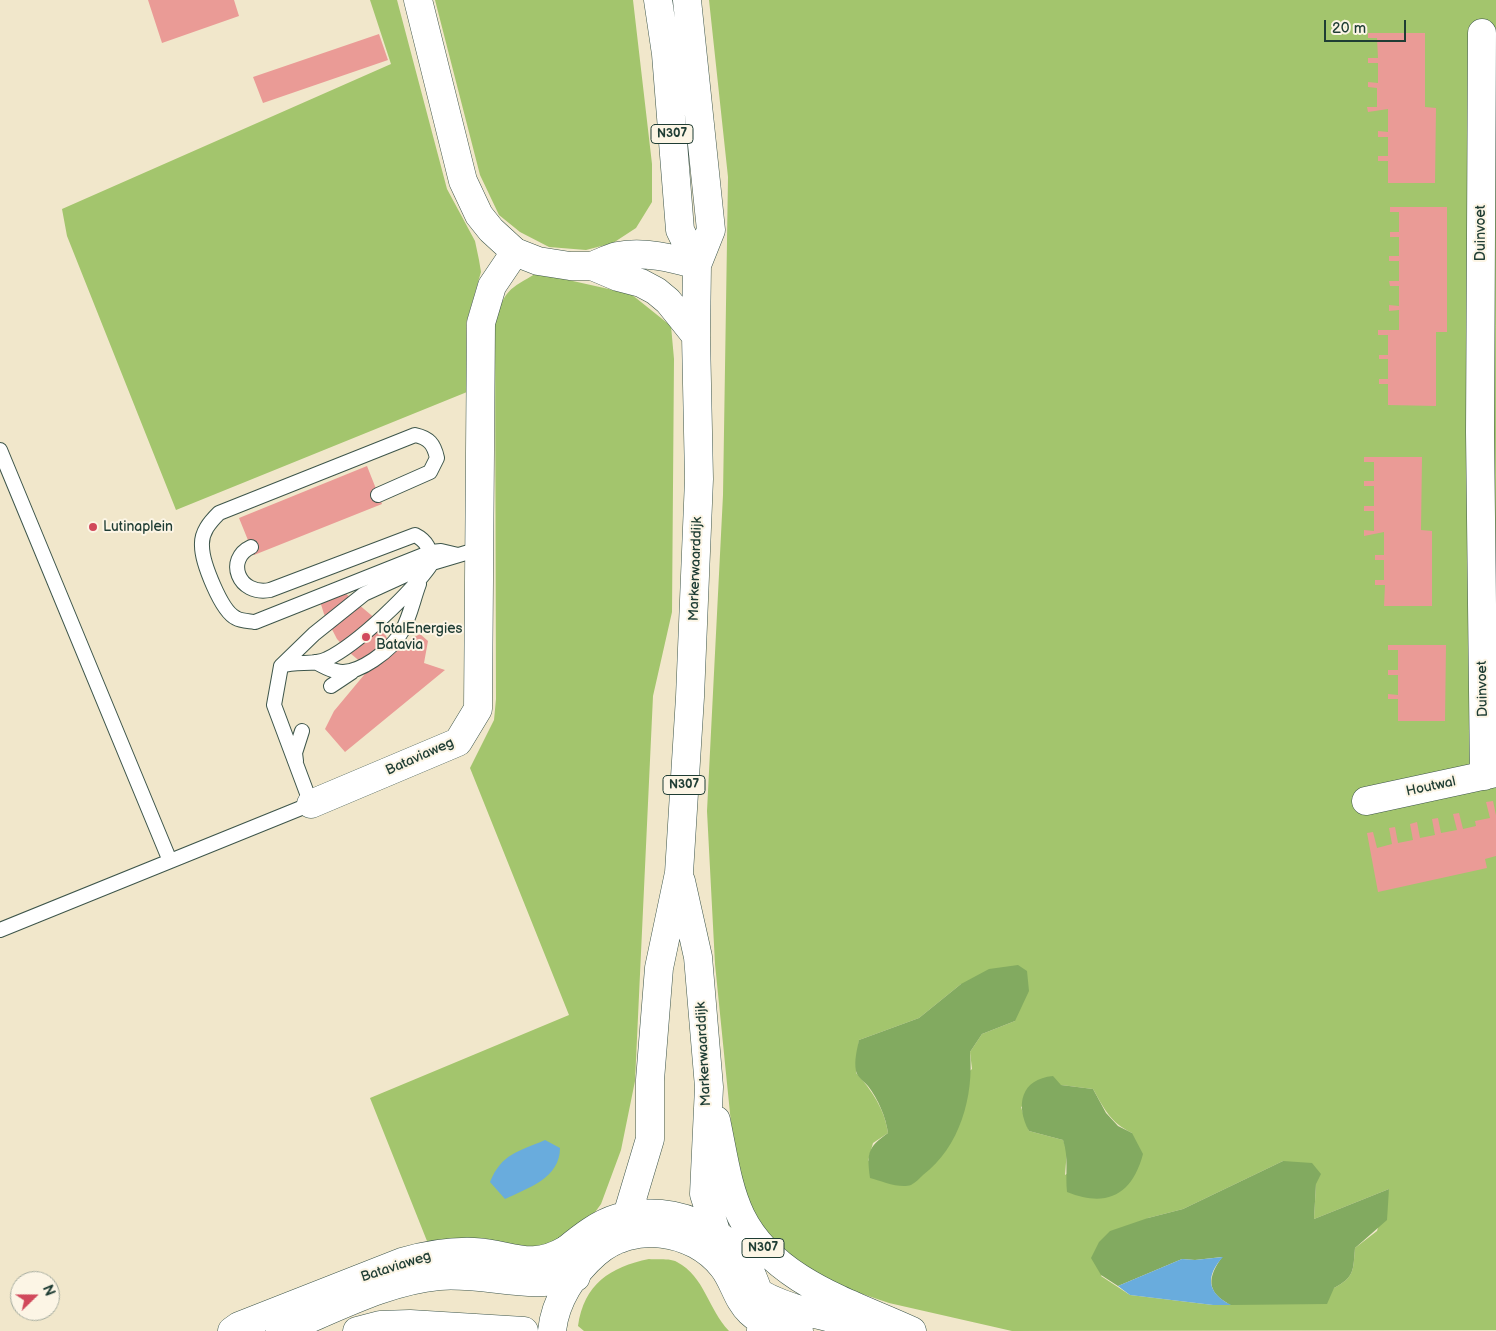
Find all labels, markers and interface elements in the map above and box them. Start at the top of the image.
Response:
scale bar [1326,10,1408,42]
text: 20 m [1332,19,1366,38]
road number: N307 [651,125,693,144]
street label: Duinvoet [1473,205,1489,261]
street label: Markerwaarddijk [686,517,706,621]
place label: Lutinaplein [103,519,173,535]
marker: Lutinaplein [87,521,99,533]
place label: TotalEnergies Batavia [376,621,462,654]
marker: TotalEnergies Batavia [360,631,372,643]
street label: Duinvoet [1474,661,1492,717]
street label: Bataviaweg [383,734,457,780]
street label: Houtwal [1405,774,1457,800]
road number: N307 [663,776,705,794]
street label: Markerwaarddijk [693,1001,715,1107]
road number: N307 [742,1238,784,1258]
street label: Bataviaweg [359,1248,433,1286]
north arrow [10,1271,60,1321]
text: N [39,1283,58,1299]

